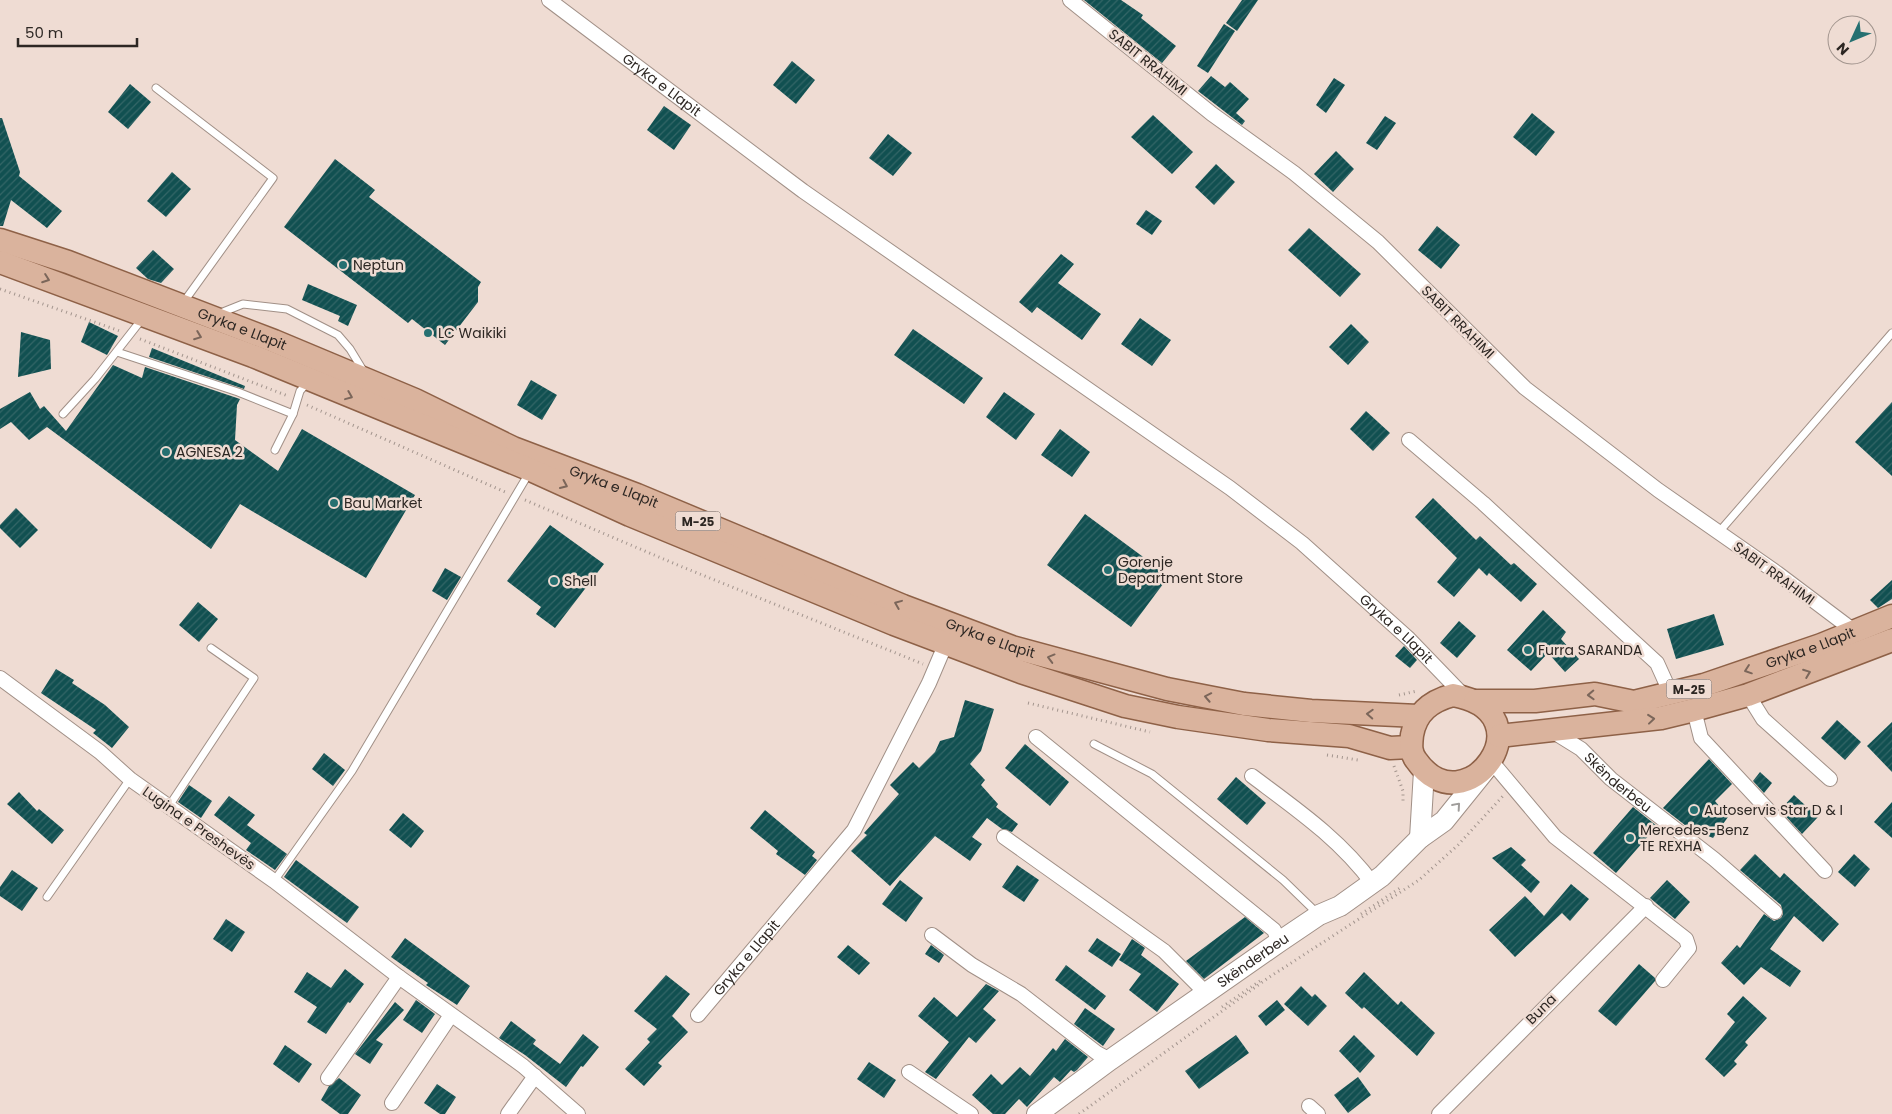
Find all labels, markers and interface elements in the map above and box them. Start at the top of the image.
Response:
scale bar [18,15,136,47]
north arrow [1827,15,1877,65]
text: 50 m [25,22,63,43]
street label: SABIT RRAHIMI [1104,24,1192,100]
text: N [1832,38,1853,60]
street label: Gryka e Llapit [618,49,705,121]
place label: Neptun [353,255,404,275]
marker: Neptun [337,259,349,271]
one-way arrow [41,273,50,283]
street label: SABIT RRAHIMI [1417,281,1499,363]
street label: Gryka e Llapit [195,303,290,355]
place label: LC Waikiki [438,323,506,343]
marker: LC Waikiki [422,327,434,339]
one-way arrow [193,330,202,340]
one-way arrow [344,390,353,401]
place label: AGNESA 2 [176,442,243,462]
marker: AGNESA 2 [160,446,172,458]
street label: Gryka e Llapit [566,460,661,513]
one-way arrow [559,479,568,490]
place label: Bau Market [344,493,422,513]
marker: Bau Market [328,497,340,509]
road number: M-25 [676,512,720,530]
street label: SABIT RRAHIMI [1729,537,1819,609]
place label: Gorenje Department Store [1118,552,1243,588]
marker: Gorenje Department Store [1102,564,1114,576]
place label: Shell [564,571,597,591]
marker: Shell [548,575,560,587]
street label: Gryka e Llapit [1355,589,1437,668]
one-way arrow [894,600,903,610]
street label: Gryka e Llapit [943,613,1037,663]
street label: Gryka e Llapit [1763,622,1858,673]
place label: Furra SARANDA [1538,640,1642,660]
marker: Furra SARANDA [1522,644,1534,656]
one-way arrow [1047,654,1055,664]
one-way arrow [1745,664,1753,674]
one-way arrow [1802,669,1811,679]
road number: M-25 [1666,680,1712,699]
one-way arrow [1587,690,1595,700]
one-way arrow [1204,692,1213,703]
one-way arrow [1365,708,1373,719]
one-way arrow [1648,713,1656,724]
street label: Skënderbeu [1580,748,1656,817]
street label: Lugina e Preshevës [139,782,259,874]
place label: Autoservis Star D & I [1704,800,1843,820]
one-way arrow [1451,803,1460,812]
marker: Autoservis Star D & I [1688,804,1700,816]
place label: Mercedes-Benz TE REXHA [1640,820,1749,856]
marker: Mercedes-Benz TE REXHA [1624,832,1636,844]
street label: Gryka e Llapit [708,915,784,1000]
street label: Skënderbeu [1213,928,1293,992]
street label: Buna [1521,989,1561,1029]

